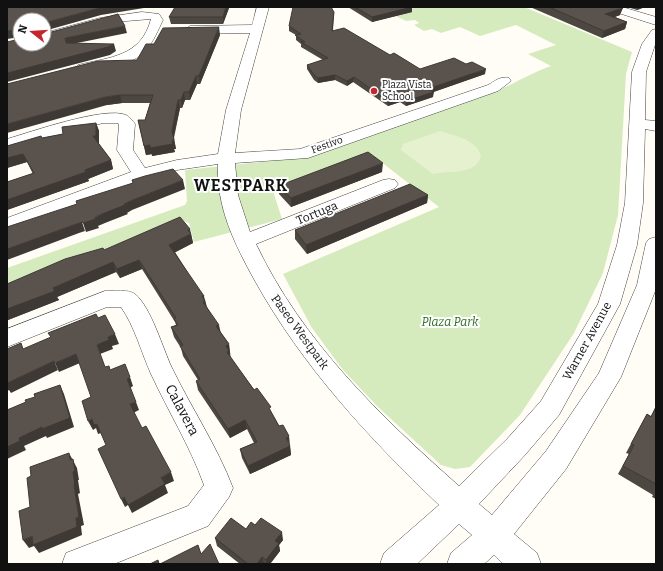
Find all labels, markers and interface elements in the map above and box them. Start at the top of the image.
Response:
north arrow [12,12,52,52]
text: N [15,23,31,35]
place label: Plaza Vista School [382,79,432,103]
marker: Plaza Vista School [369,86,379,96]
street label: Festivo [310,134,345,156]
district label: WESTPARK [194,176,288,195]
street label: Tortuga [294,198,340,228]
street label: Paseo Westpark [268,292,332,372]
street label: Warner Avenue [560,300,614,382]
park label: Plaza Park [421,315,479,329]
street label: Calavera [161,381,203,439]

